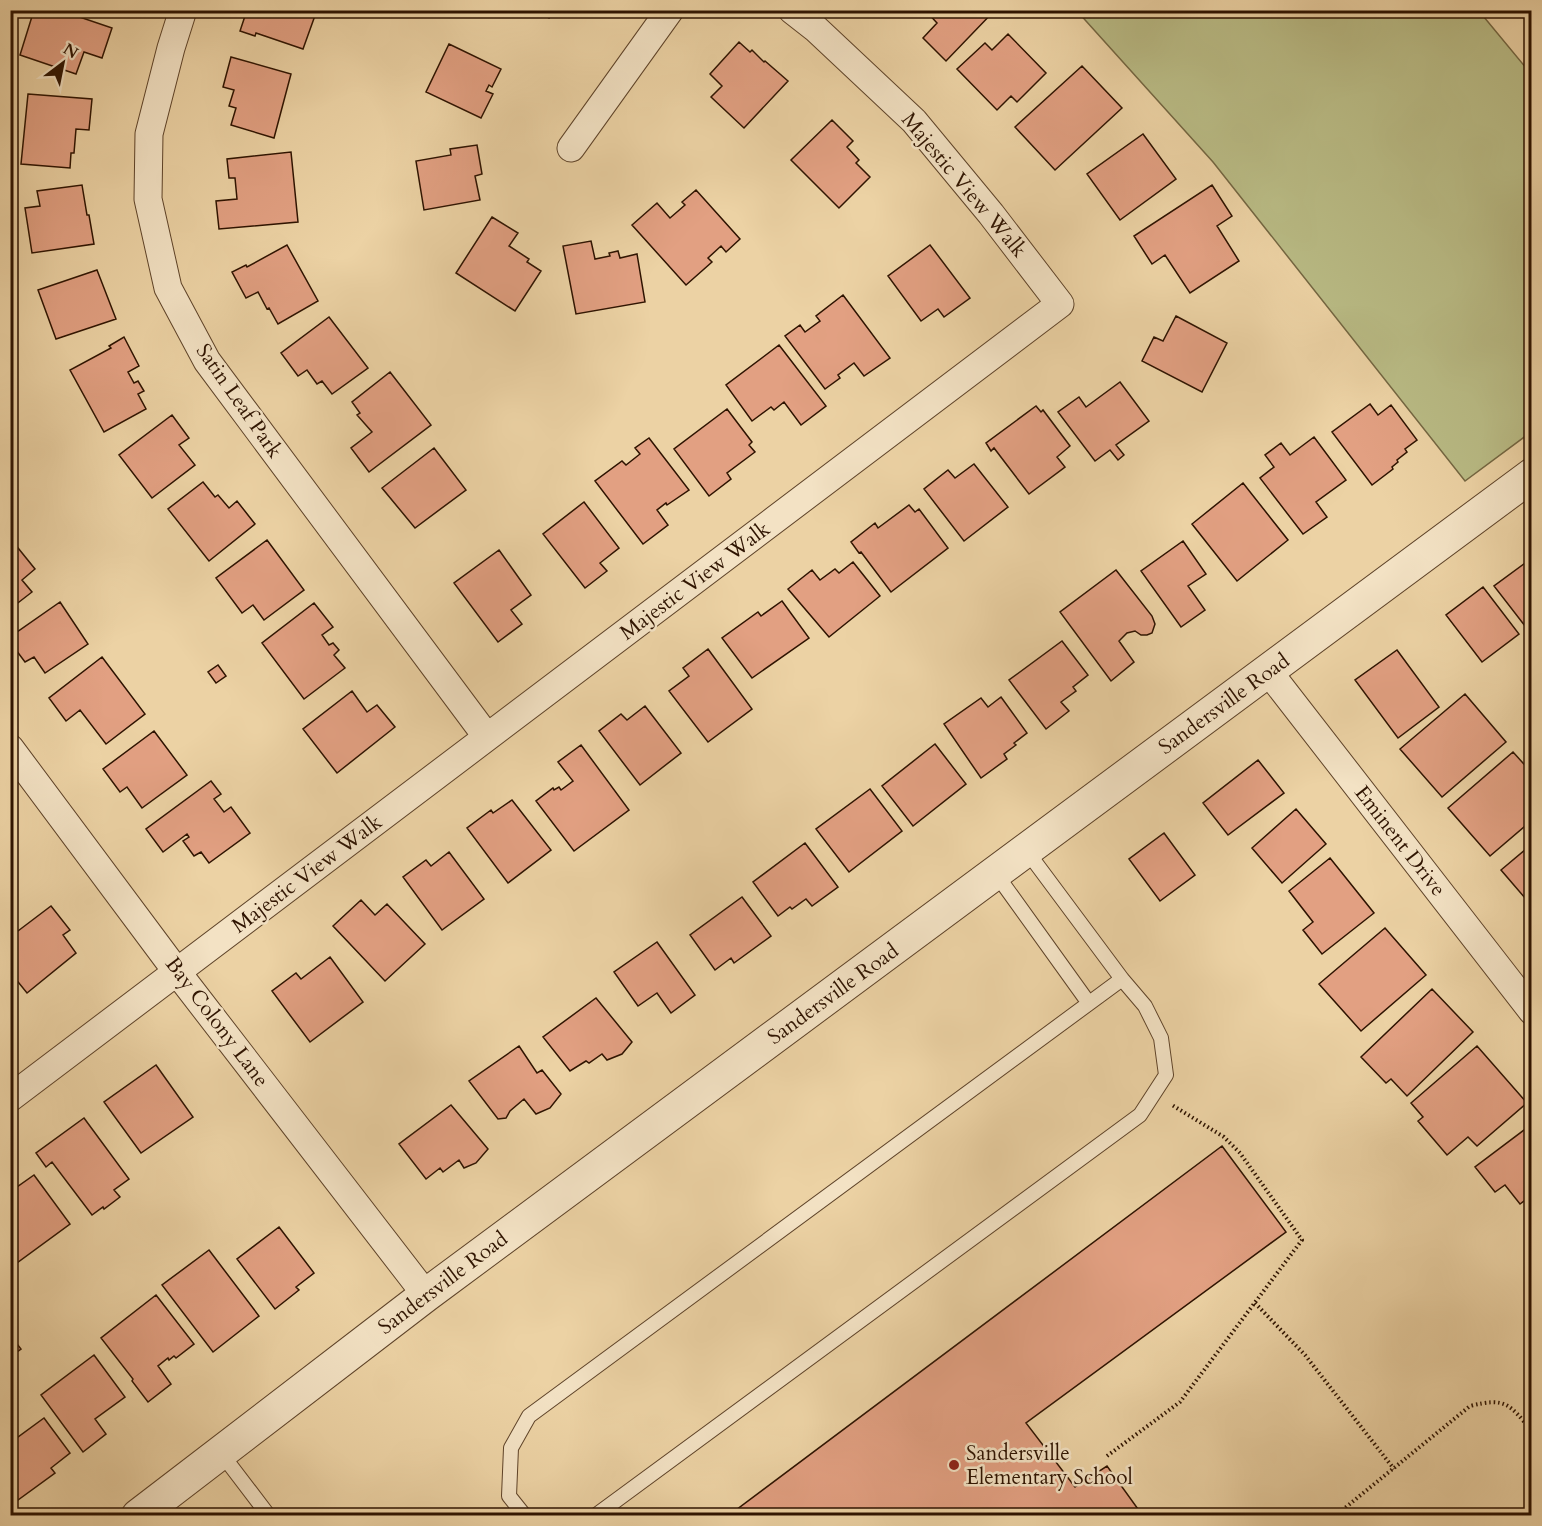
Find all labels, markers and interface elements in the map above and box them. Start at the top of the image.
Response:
north arrow [33,33,93,93]
text: N [59,38,82,64]
street label: Majestic View Walk [895,106,1034,264]
street label: Satin Leaf Park [189,338,290,465]
street label: Majestic View Walk [614,514,777,647]
street label: Sandersville Road [1153,647,1295,761]
street label: Eminent Drive [1348,780,1452,902]
street label: Majestic View Walk [226,807,389,940]
street label: Sandersville Road [762,937,904,1051]
street label: Bay Colony Lane [158,951,276,1093]
street label: Sandersville Road [372,1225,514,1341]
place label: Sandersville Elementary School [966,1439,1133,1492]
marker: Sandersville Elementary School [947,1458,961,1472]

